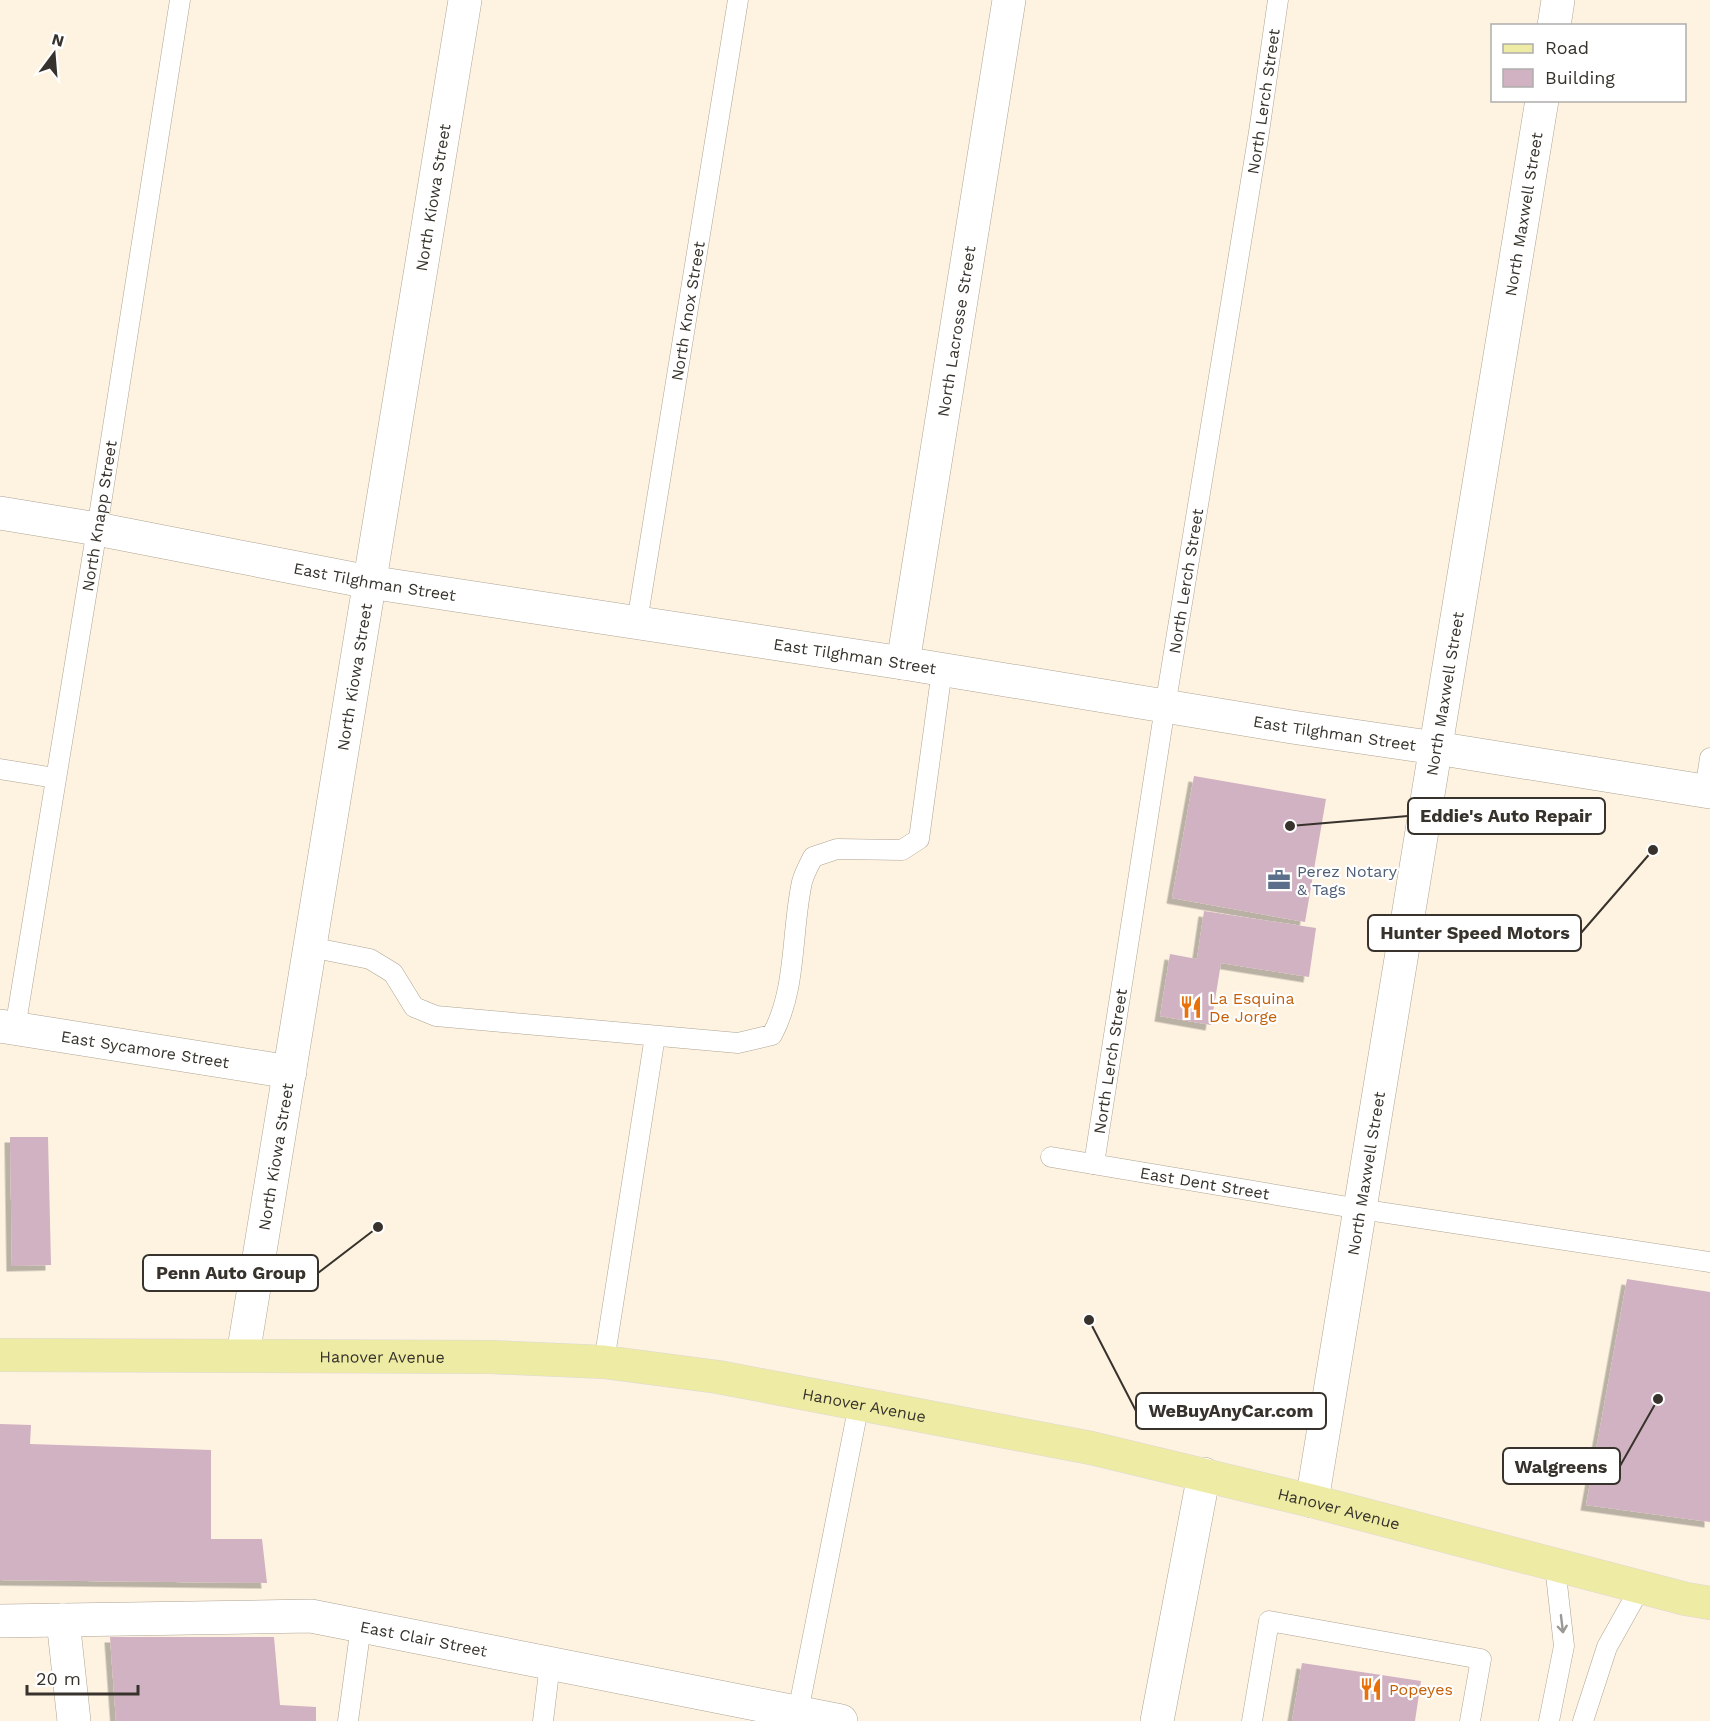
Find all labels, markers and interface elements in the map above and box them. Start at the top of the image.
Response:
north arrow [24,24,84,84]
legend [1491,24,1686,102]
street label: North Lerch Street [1243,27,1284,176]
text: N [50,29,66,51]
text: Road [1545,37,1589,58]
text: Building [1545,67,1615,88]
street label: North Kiowa Street [412,122,455,273]
street label: North Maxwell Street [1501,131,1547,298]
street label: North Knox Street [667,240,709,382]
street label: North Lacrosse Street [934,244,980,418]
street label: North Knapp Street [78,439,121,593]
street label: North Lerch Street [1165,507,1207,655]
street label: East Tilghman Street [292,559,457,605]
street label: North Kiowa Street [333,602,376,752]
street label: North Maxwell Street [1422,610,1468,777]
street label: East Tilghman Street [772,634,938,678]
street label: East Tilghman Street [1252,712,1418,755]
callout: Eddie's Auto Repair [1408,798,1605,834]
text: Eddie's Auto Repair [1420,805,1592,826]
place label: Perez Notary & Tags [1297,862,1398,899]
office icon: Perez Notary & Tags [1266,867,1292,893]
callout: Hunter Speed Motors [1368,915,1581,951]
text: Hunter Speed Motors [1380,922,1570,943]
street label: North Lerch Street [1090,987,1131,1135]
place label: La Esquina De Jorge [1209,989,1294,1026]
restaurant icon: La Esquina De Jorge [1178,994,1204,1020]
street label: East Sycamore Street [60,1027,231,1072]
street label: North Kiowa Street [255,1081,297,1232]
street label: North Maxwell Street [1343,1090,1389,1257]
street label: East Dent Street [1139,1163,1271,1204]
callout: Penn Auto Group [143,1255,318,1291]
text: Penn Auto Group [156,1262,306,1283]
street label: Hanover Avenue [319,1347,445,1367]
street label: Hanover Avenue [801,1384,928,1426]
callout: WeBuyAnyCar.com [1136,1393,1326,1429]
text: WeBuyAnyCar.com [1148,1400,1314,1421]
callout: Walgreens [1503,1448,1620,1484]
text: Walgreens [1515,1456,1608,1477]
street label: Hanover Avenue [1276,1484,1402,1534]
one-way arrow [1557,1613,1568,1633]
street label: East Clair Street [359,1617,489,1661]
scale bar [27,1658,138,1696]
text: 20 m [36,1668,81,1689]
restaurant icon: Popeyes [1358,1676,1384,1702]
place label: Popeyes [1389,1680,1453,1699]

